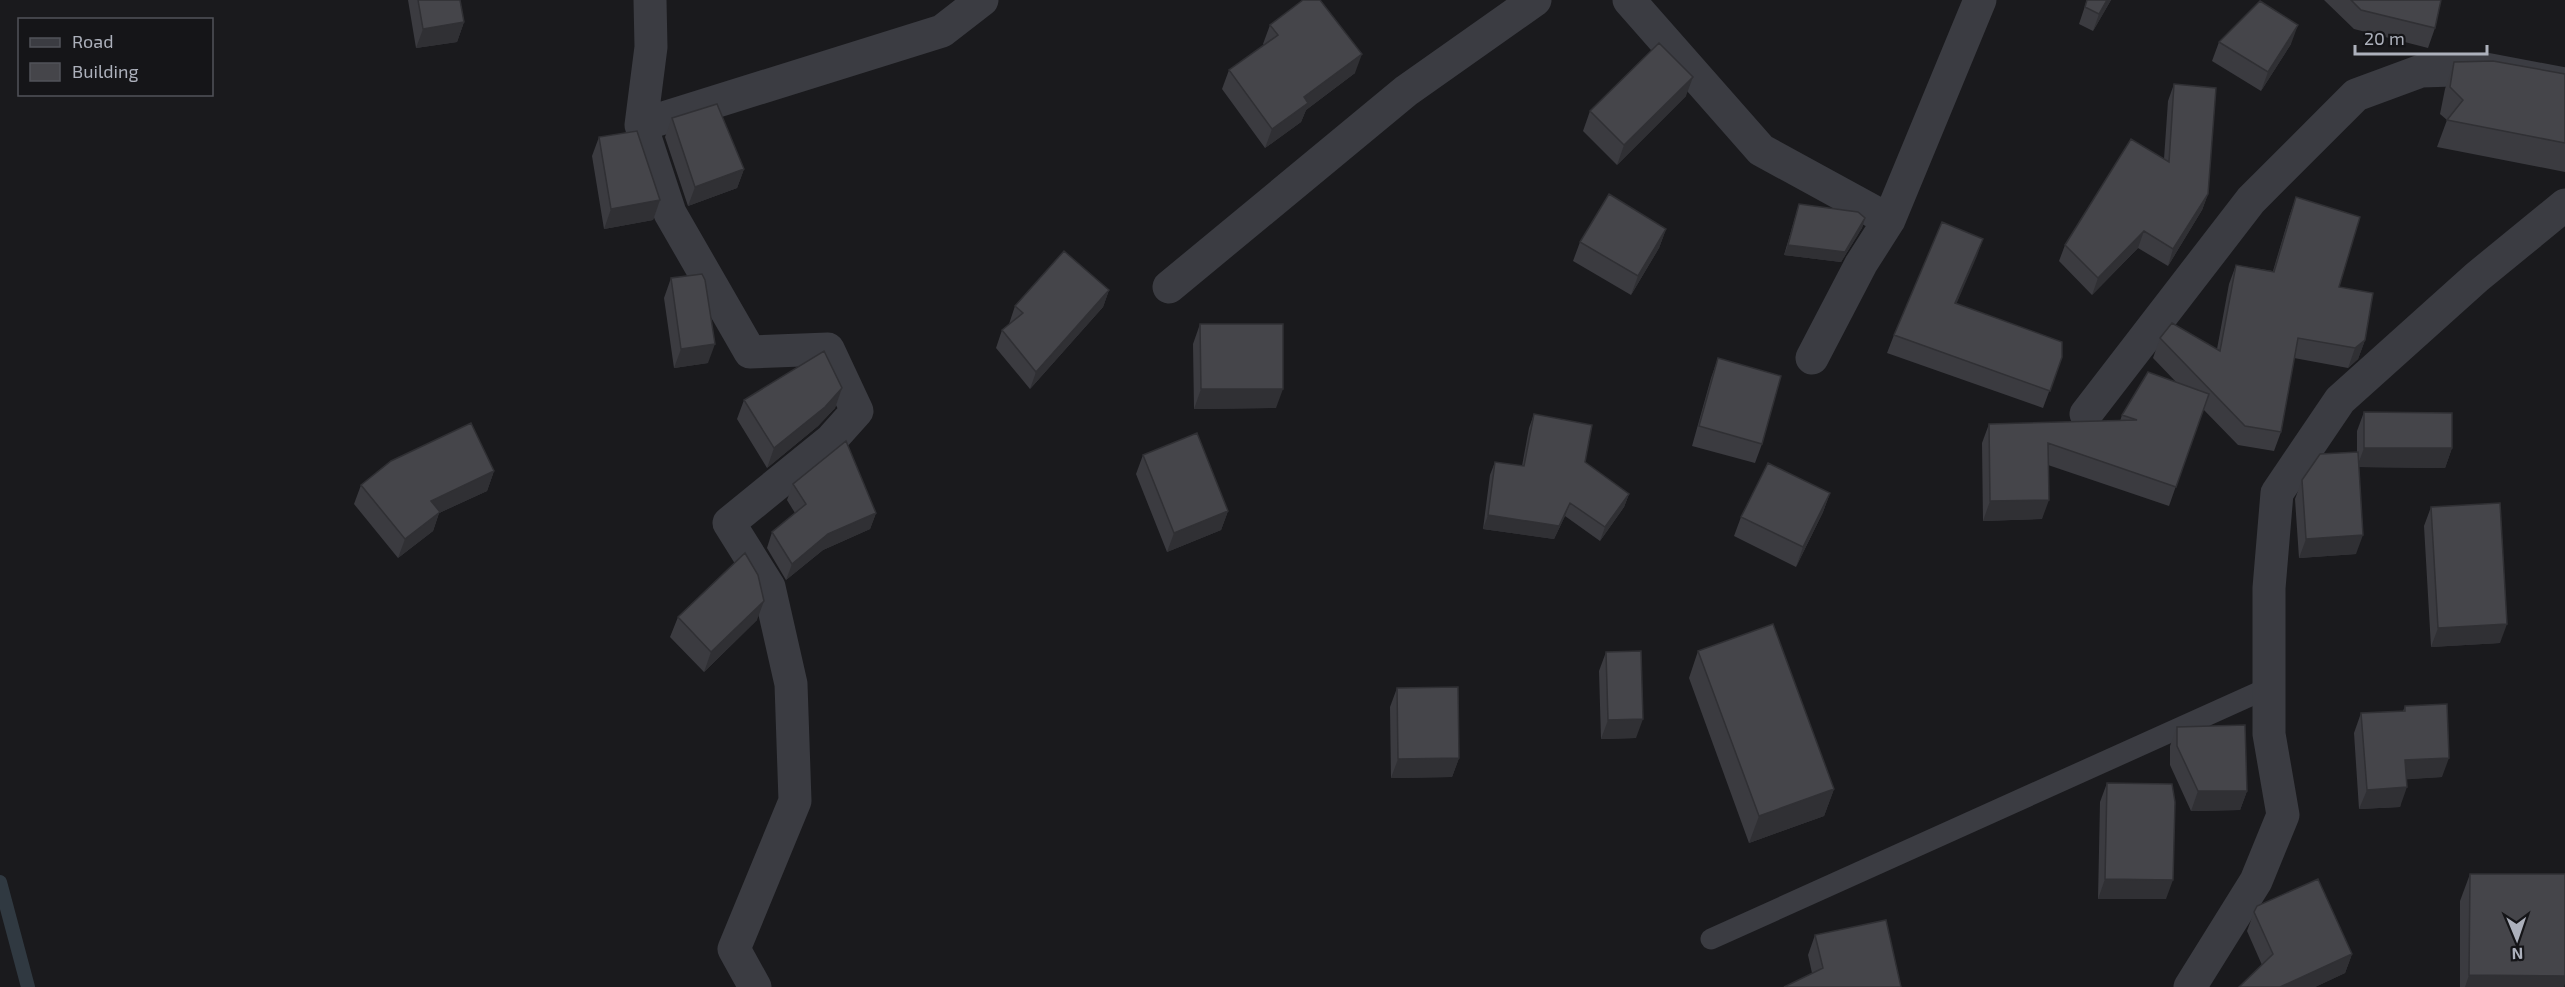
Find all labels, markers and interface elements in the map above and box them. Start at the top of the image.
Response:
legend [18,18,213,96]
scale bar [2355,18,2487,56]
text: 20 m [2364,27,2405,49]
text: Road [72,30,113,52]
text: Building [72,60,139,82]
north arrow [2487,909,2547,969]
text: N [2511,945,2524,964]

